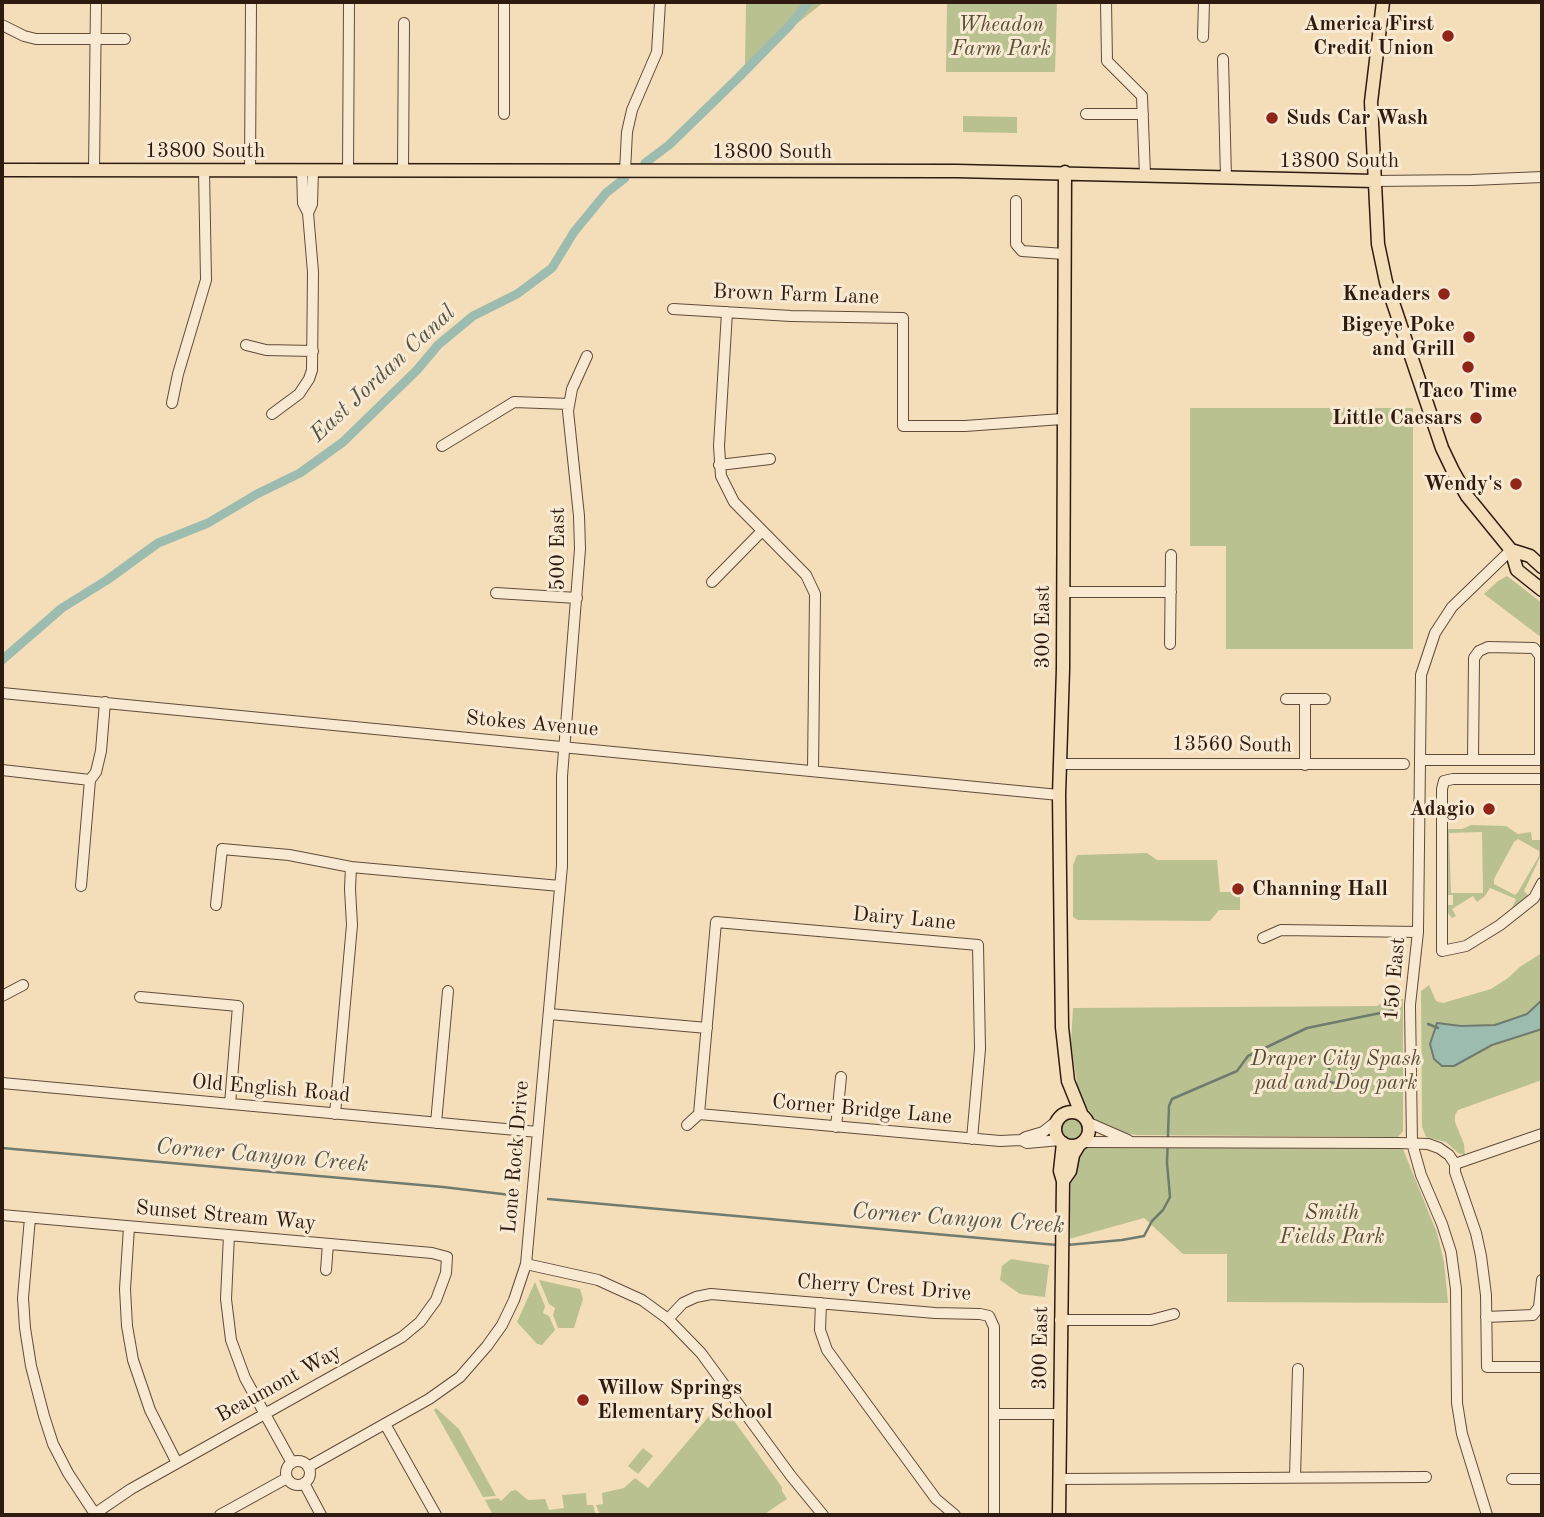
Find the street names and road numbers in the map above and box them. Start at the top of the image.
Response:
street label: 13800 South [145,138,265,164]
street label: 13800 South [712,139,832,165]
street label: 13800 South [1279,148,1399,174]
street label: Brown Farm Lane [712,280,880,310]
street label: 500 East [545,507,571,591]
street label: 300 East [1030,585,1056,669]
street label: Stokes Avenue [465,706,599,742]
street label: 13560 South [1172,731,1292,759]
street label: Dairy Lane [851,902,957,936]
street label: 150 East [1379,936,1411,1022]
street label: Old English Road [191,1070,351,1108]
street label: Lone Rock Drive [497,1080,535,1234]
street label: Corner Bridge Lane [771,1090,953,1130]
street label: Sunset Stream Way [135,1196,317,1236]
street label: Cherry Crest Drive [796,1269,972,1307]
street label: 300 East [1028,1306,1054,1390]
street label: Beaumont Way [212,1339,346,1429]

